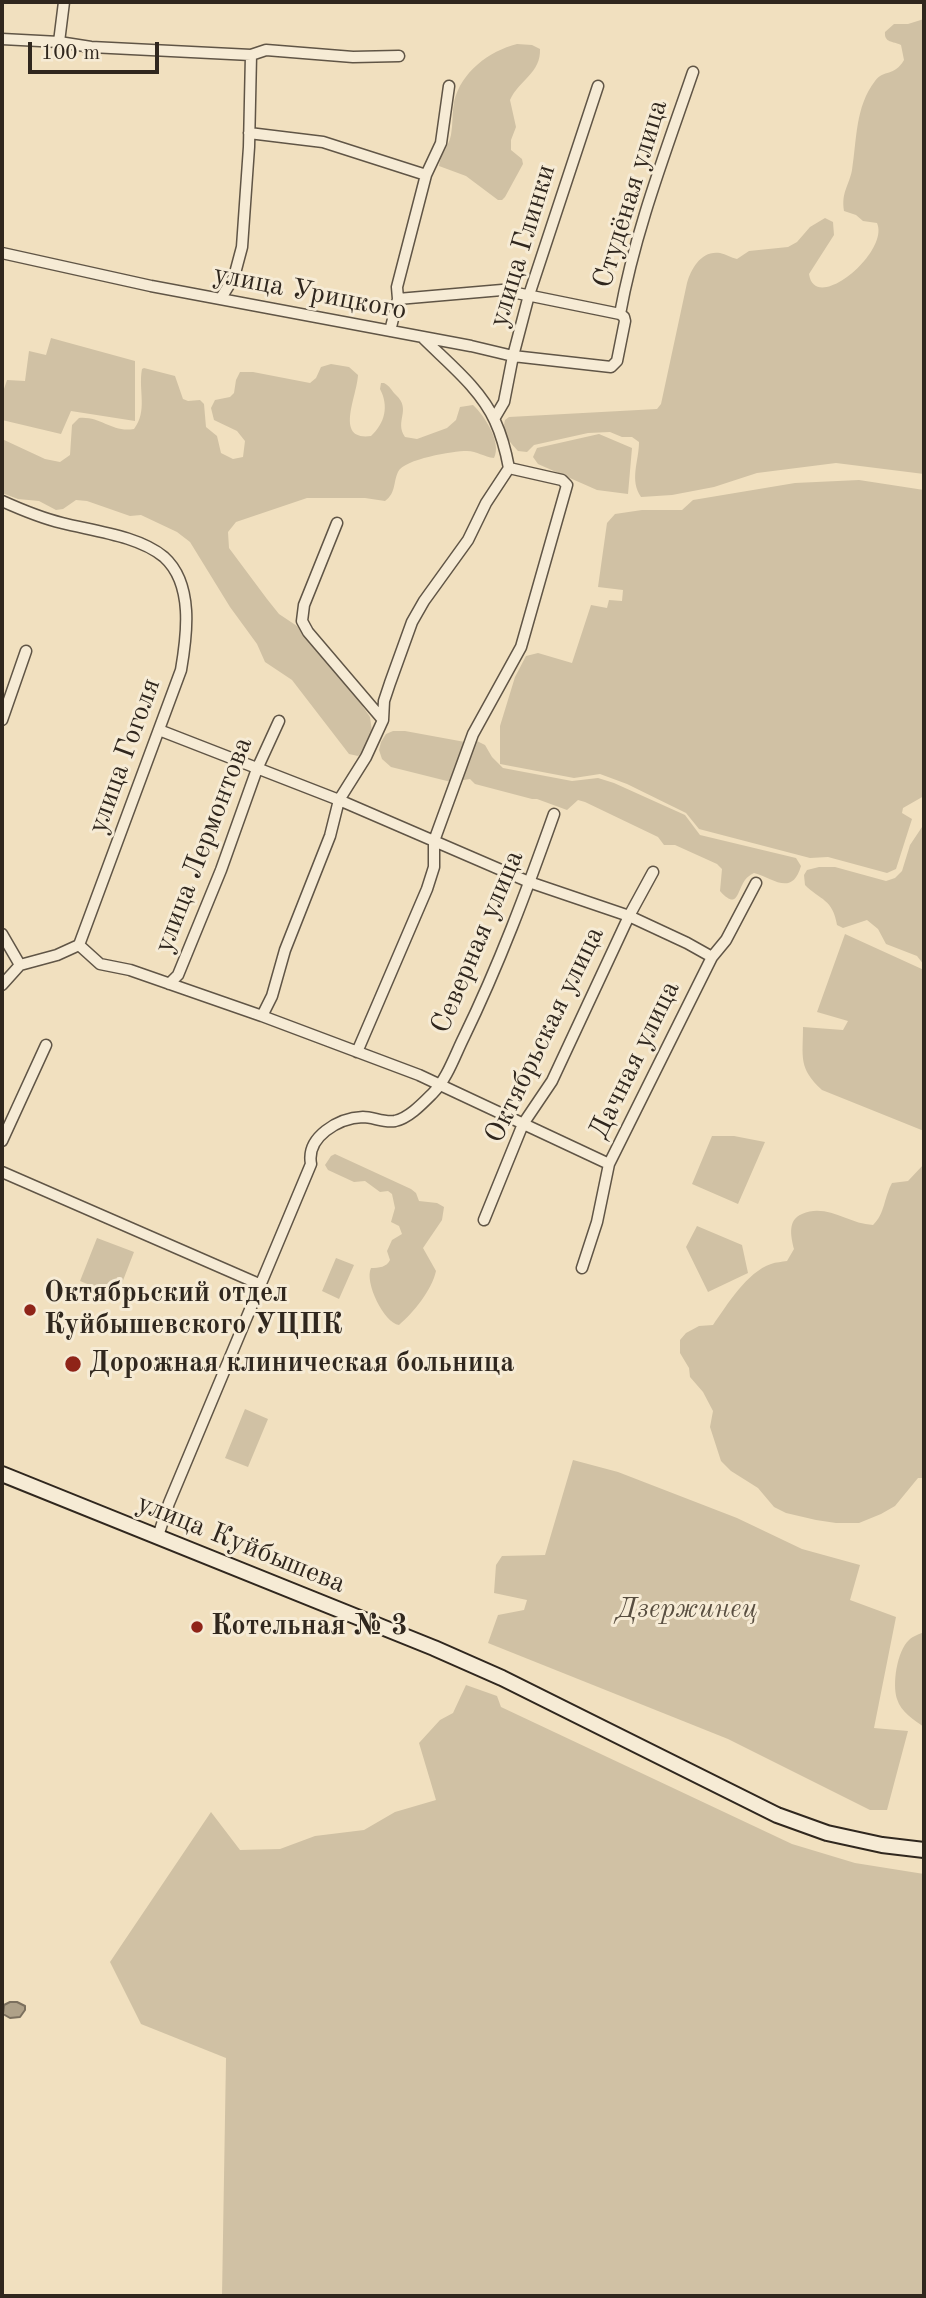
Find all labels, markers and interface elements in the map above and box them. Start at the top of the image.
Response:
scale bar [32,28,163,72]
text: 100 m [41,43,100,64]
street label: Студёная улица [586,96,676,292]
street label: улица Глинки [482,160,564,332]
street label: улица Урицкого [211,258,409,328]
street label: улица Гоголя [81,674,169,838]
street label: улица Лермонтова [147,732,261,958]
street label: Северная улица [424,845,532,1039]
street label: Октябрьская улица [478,921,612,1149]
street label: Дачная улица [582,975,688,1145]
place label: Октябрьский отдел Куйбышевского УЦПК [44,1277,342,1343]
marker: Октябрьский отдел Куйбышевского УЦПК [22,1302,38,1318]
place label: Дорожная клиническая больница [89,1347,514,1381]
marker: Дорожная клиническая больница [63,1354,83,1374]
street label: улица Куйбышева [132,1487,350,1601]
park label: Дзержинец [616,1593,758,1627]
place label: Котельная № 3 [211,1610,408,1644]
marker: Котельная № 3 [189,1619,205,1635]

